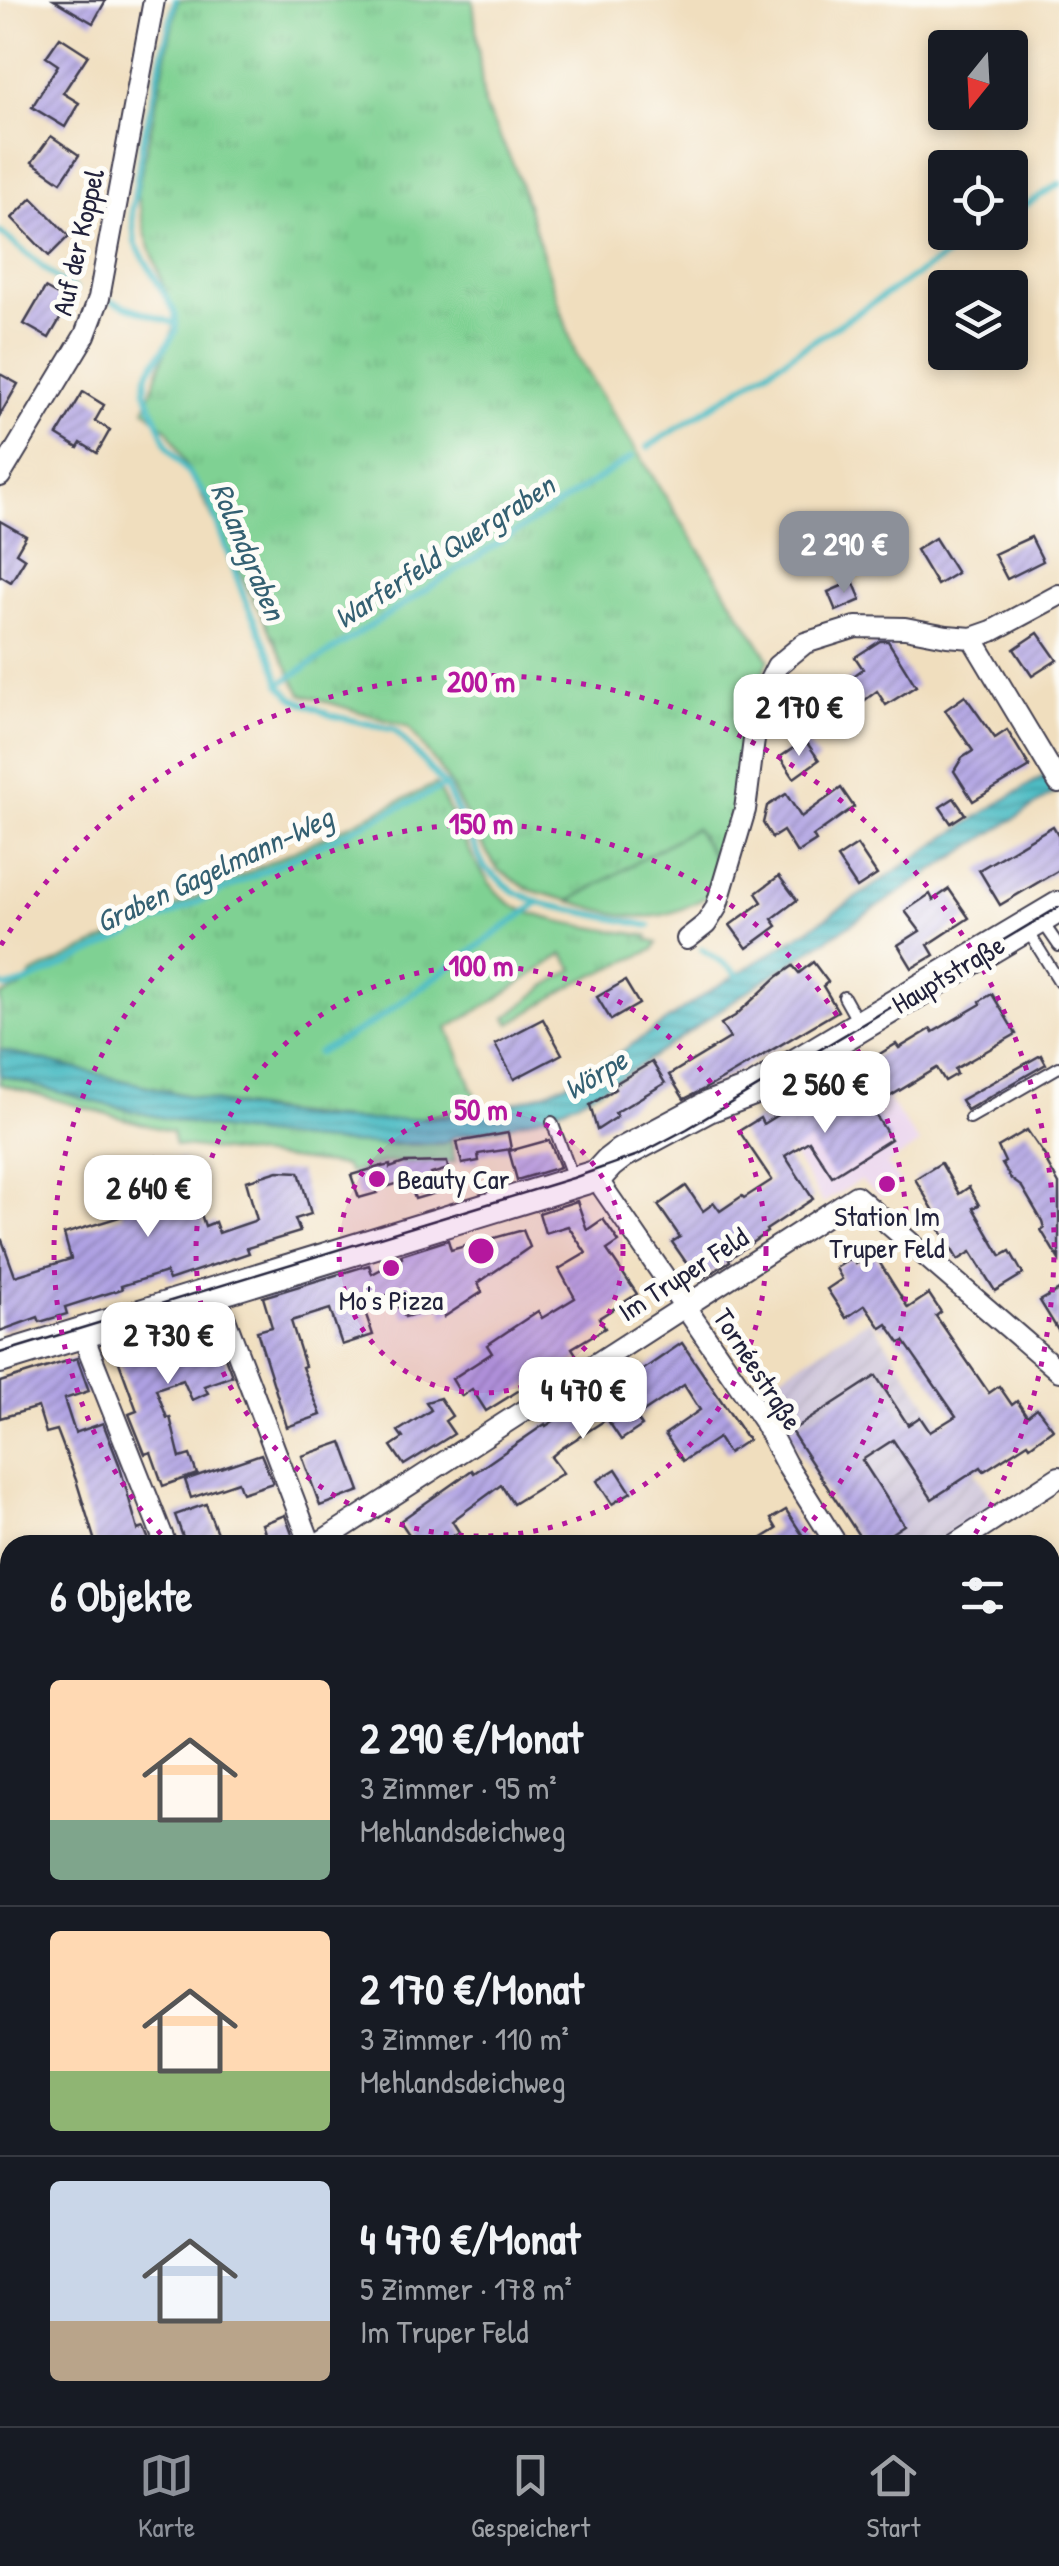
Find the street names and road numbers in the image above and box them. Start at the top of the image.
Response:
street label: Auf der Koppel [43,165,113,319]
street label: Hauptstraße [885,926,1011,1022]
street label: Im Truper Feld [611,1218,755,1330]
street label: Tornéestraße [704,1301,812,1437]

